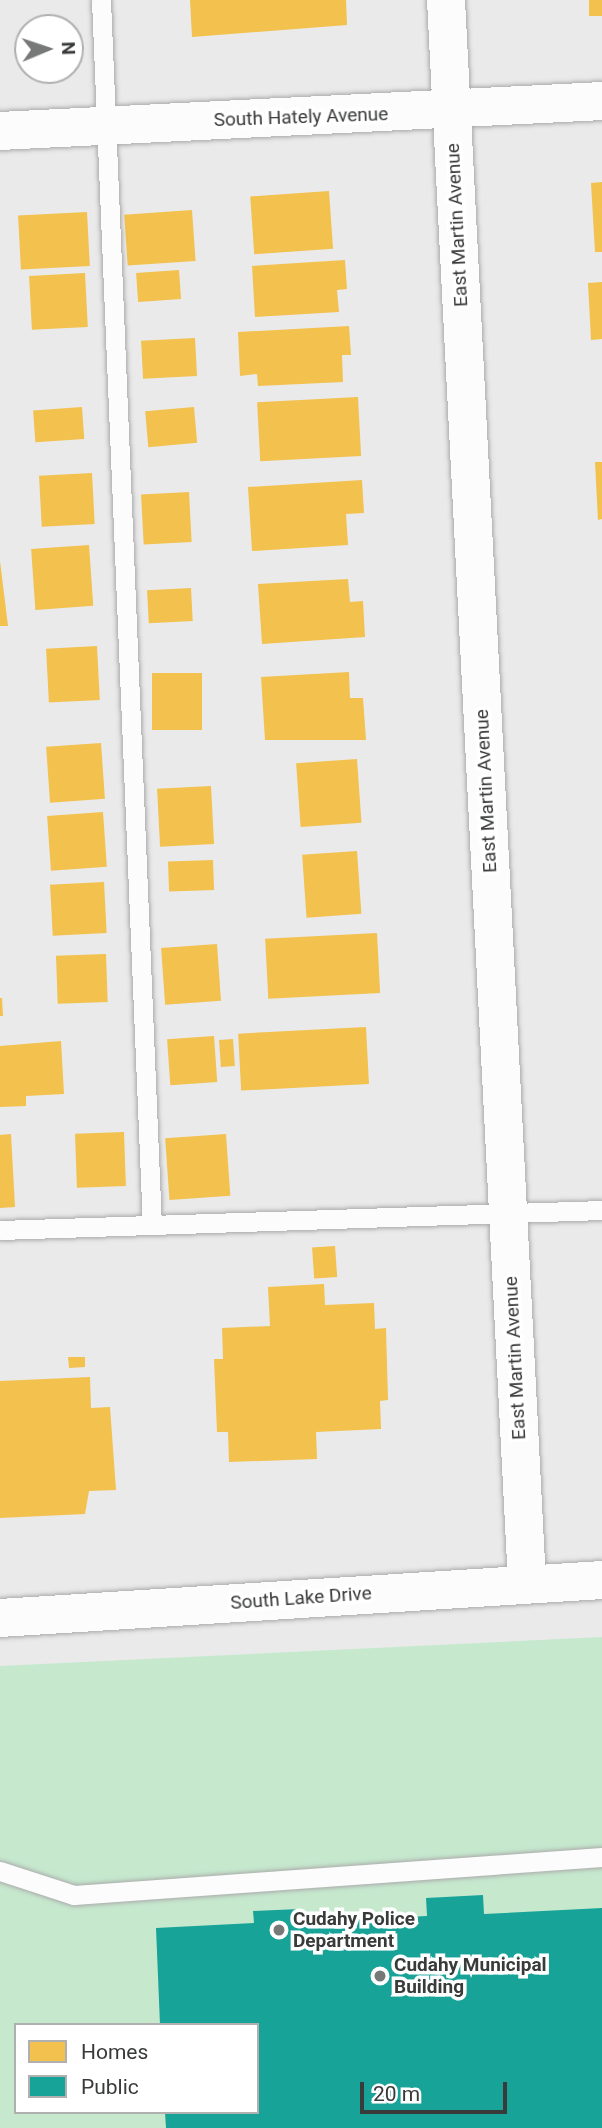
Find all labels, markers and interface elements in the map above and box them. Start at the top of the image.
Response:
north arrow [14,14,84,84]
text: N [57,41,80,55]
street label: South Hately Avenue [213,103,389,131]
street label: East Martin Avenue [441,143,473,307]
street label: East Martin Avenue [470,709,502,873]
street label: East Martin Avenue [499,1276,531,1440]
street label: South Lake Drive [230,1582,372,1614]
place label: Cudahy Police Department [293,1908,415,1952]
marker: Cudahy Police Department [271,1922,287,1938]
place label: Cudahy Municipal Building [394,1954,547,1998]
marker: Cudahy Municipal Building [372,1968,388,1984]
legend [14,2023,259,2114]
text: Homes [81,2040,148,2064]
scale bar [364,2068,511,2112]
text: Public [81,2075,139,2099]
text: 20 m [373,2082,420,2106]

